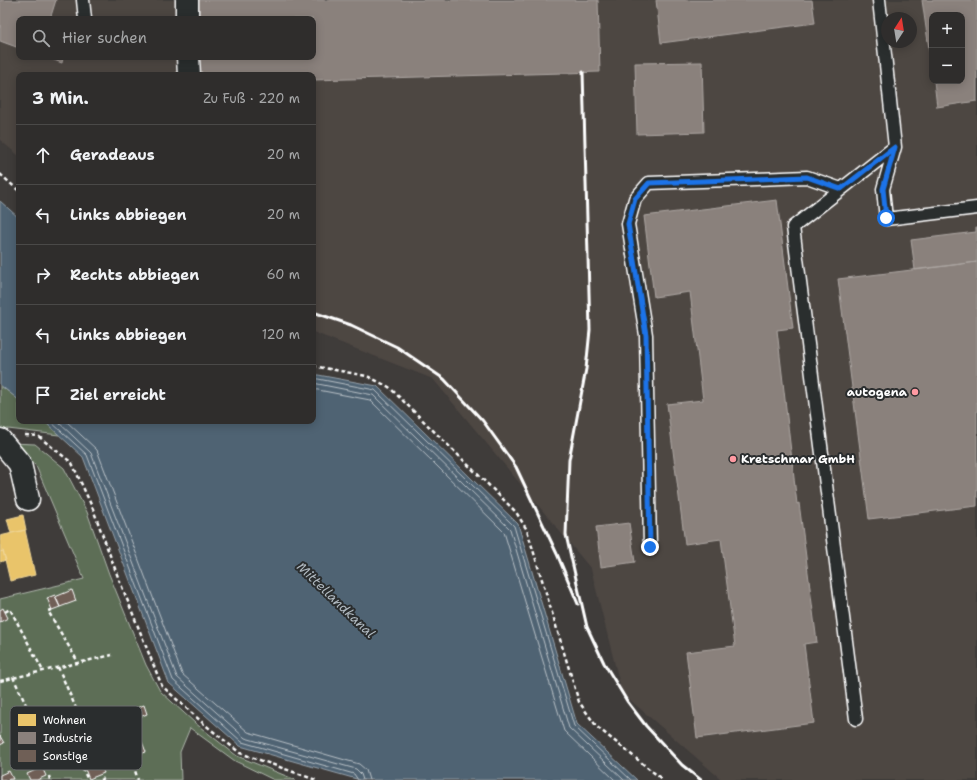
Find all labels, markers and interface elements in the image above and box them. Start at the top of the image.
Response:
north arrow [881,12,917,48]
map controls [929,12,965,84]
button: + [929,12,965,48]
search box [16,16,316,60]
icon: search [30,27,52,49]
text: Hier suchen [62,28,147,48]
button: − [929,48,965,84]
text: 3 Min. [32,87,89,109]
text: Zu Fuß · 220 m [203,90,300,107]
icon: ahead [32,144,54,166]
text: Geradeaus [70,145,155,165]
text: 20 m [267,146,300,163]
icon: left [32,204,54,226]
text: Links abbiegen [70,205,186,225]
text: 20 m [267,206,300,223]
route start [877,209,895,227]
icon: right [32,264,54,286]
text: Rechts abbiegen [70,265,199,285]
text: 60 m [267,266,300,283]
icon: left [32,324,54,346]
text: Links abbiegen [70,325,186,345]
text: 120 m [262,326,300,343]
icon: arrive [32,384,54,406]
place label: autogena [847,384,908,400]
text: Ziel erreicht [70,385,166,405]
marker: autogena [910,387,920,397]
place label: Kretschmar GmbH [741,451,855,467]
marker: Kretschmar GmbH [728,454,738,464]
route end [641,538,659,556]
water label: Mittellandkanal [293,558,379,642]
legend [10,706,142,770]
text: Wohnen [43,713,86,728]
text: Industrie [43,731,92,746]
text: Sonstige [43,749,88,764]

